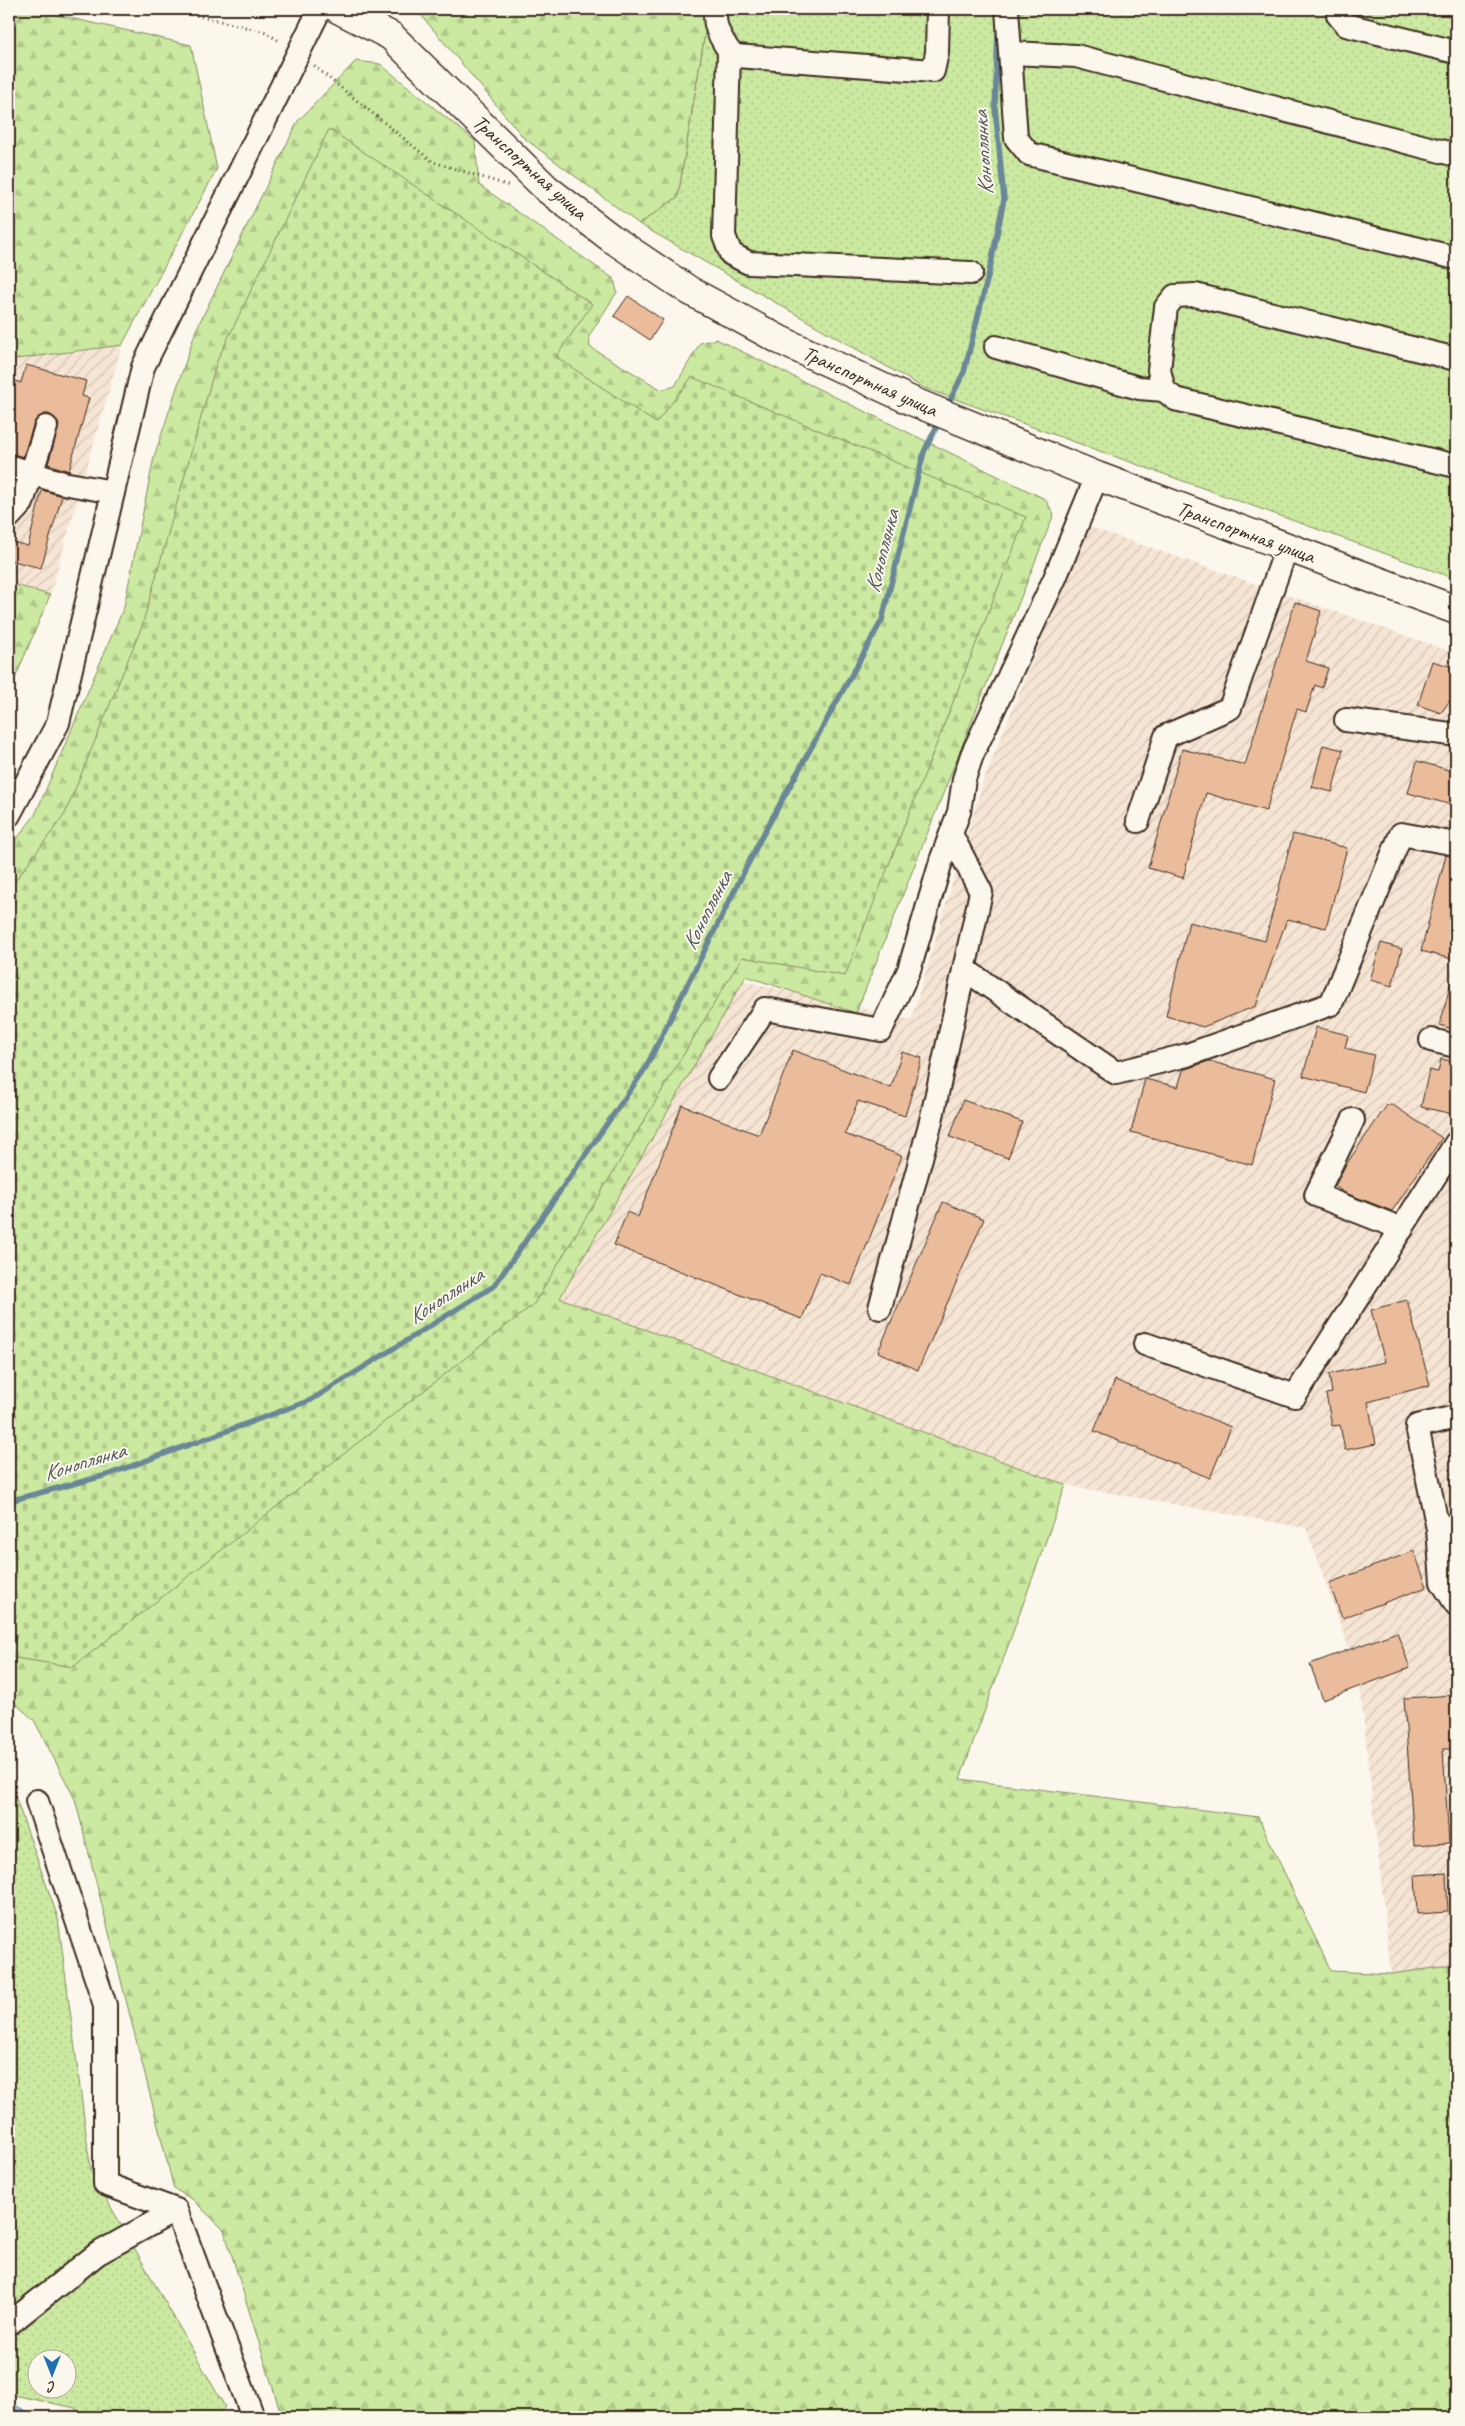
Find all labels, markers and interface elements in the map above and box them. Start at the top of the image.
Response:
water label: Коноплянка [966,108,1000,196]
street label: Транспортная улица [467,109,594,226]
street label: Транспортная улица [798,340,943,423]
street label: Транспортная улица [1173,495,1320,570]
water label: Коноплянка [858,505,906,596]
water label: Коноплянка [675,864,740,954]
water label: Коноплянка [403,1260,491,1331]
water label: Коноплянка [40,1436,131,1488]
north arrow [28,2348,78,2398]
text: С [46,2378,55,2395]

